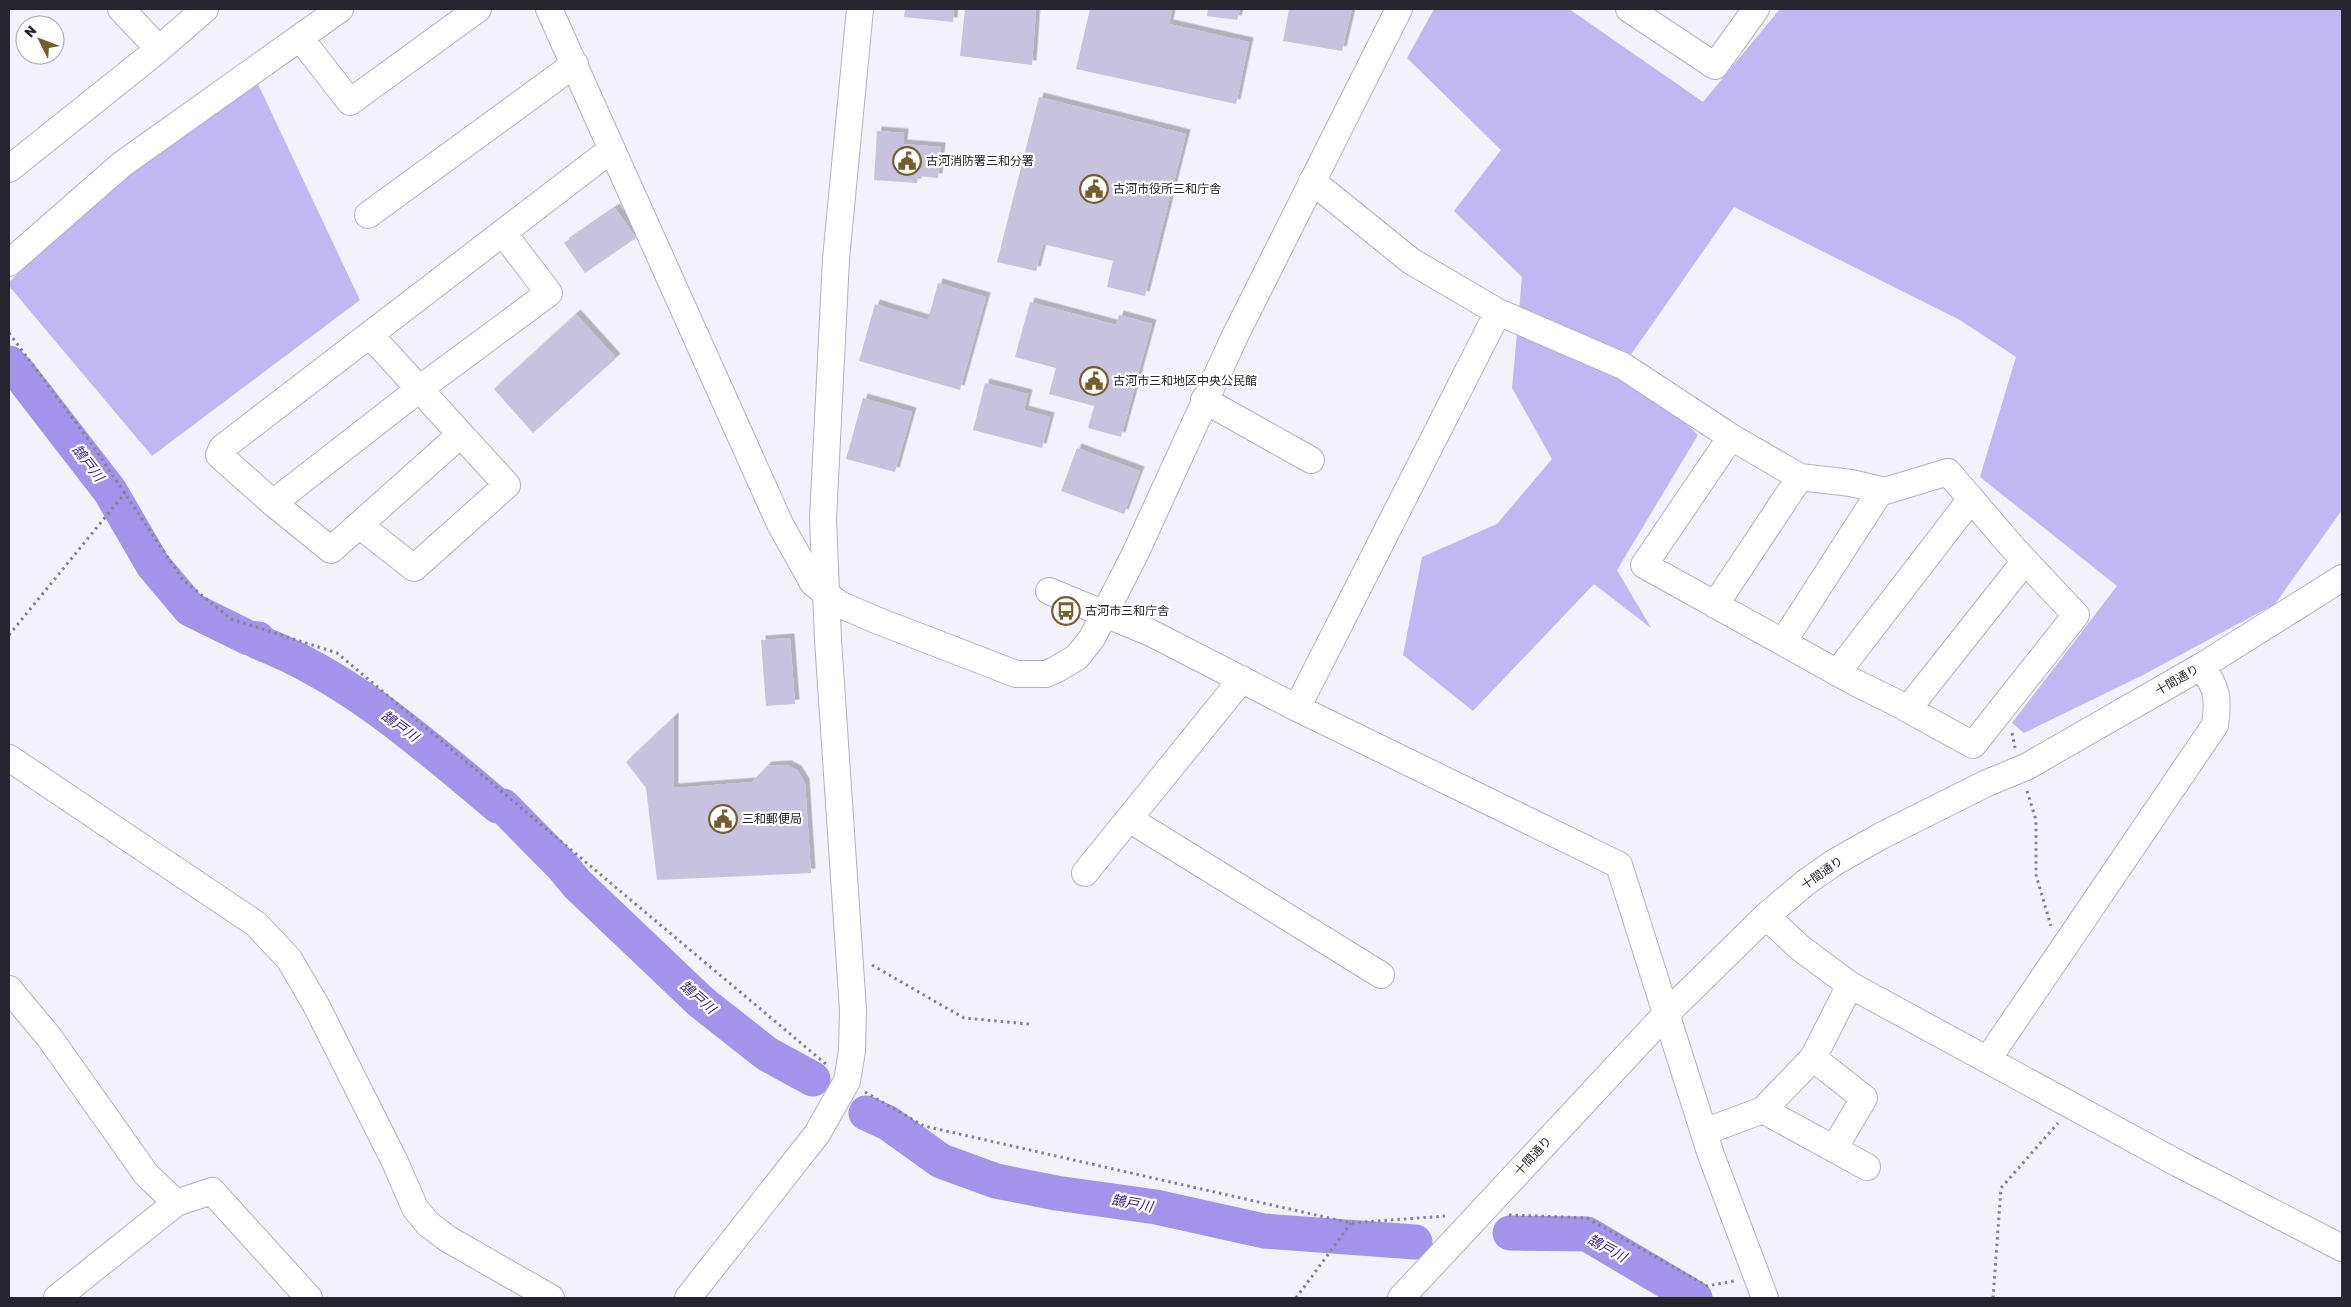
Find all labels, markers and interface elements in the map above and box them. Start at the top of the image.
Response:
north arrow [15,15,65,65]
text: N [21,22,40,41]
public building icon: 古河消防署三和分署 [892,146,922,176]
place label: 古河消防署三和分署 [926,154,1034,168]
public building icon: 古河市役所三和庁舎 [1079,174,1109,204]
place label: 古河市役所三和庁舎 [1113,182,1221,196]
public building icon: 古河市三和地区中央公民館 [1079,366,1109,396]
place label: 古河市三和地区中央公民館 [1113,374,1257,388]
water label: 鵠戸川 [68,442,108,487]
bus stop icon: 古河市三和庁舎 [1051,596,1081,626]
place label: 古河市三和庁舎 [1085,604,1169,618]
street label: 十間通り [2153,662,2201,698]
water label: 鵠戸川 [378,707,423,747]
public building icon: 三和郵便局 [708,804,738,834]
place label: 三和郵便局 [742,812,802,826]
street label: 十間通り [1798,853,1846,893]
water label: 鵠戸川 [676,977,721,1019]
street label: 十間通り [1512,1134,1554,1178]
water label: 鵠戸川 [1110,1191,1156,1216]
water label: 鵠戸川 [1584,1231,1631,1267]

